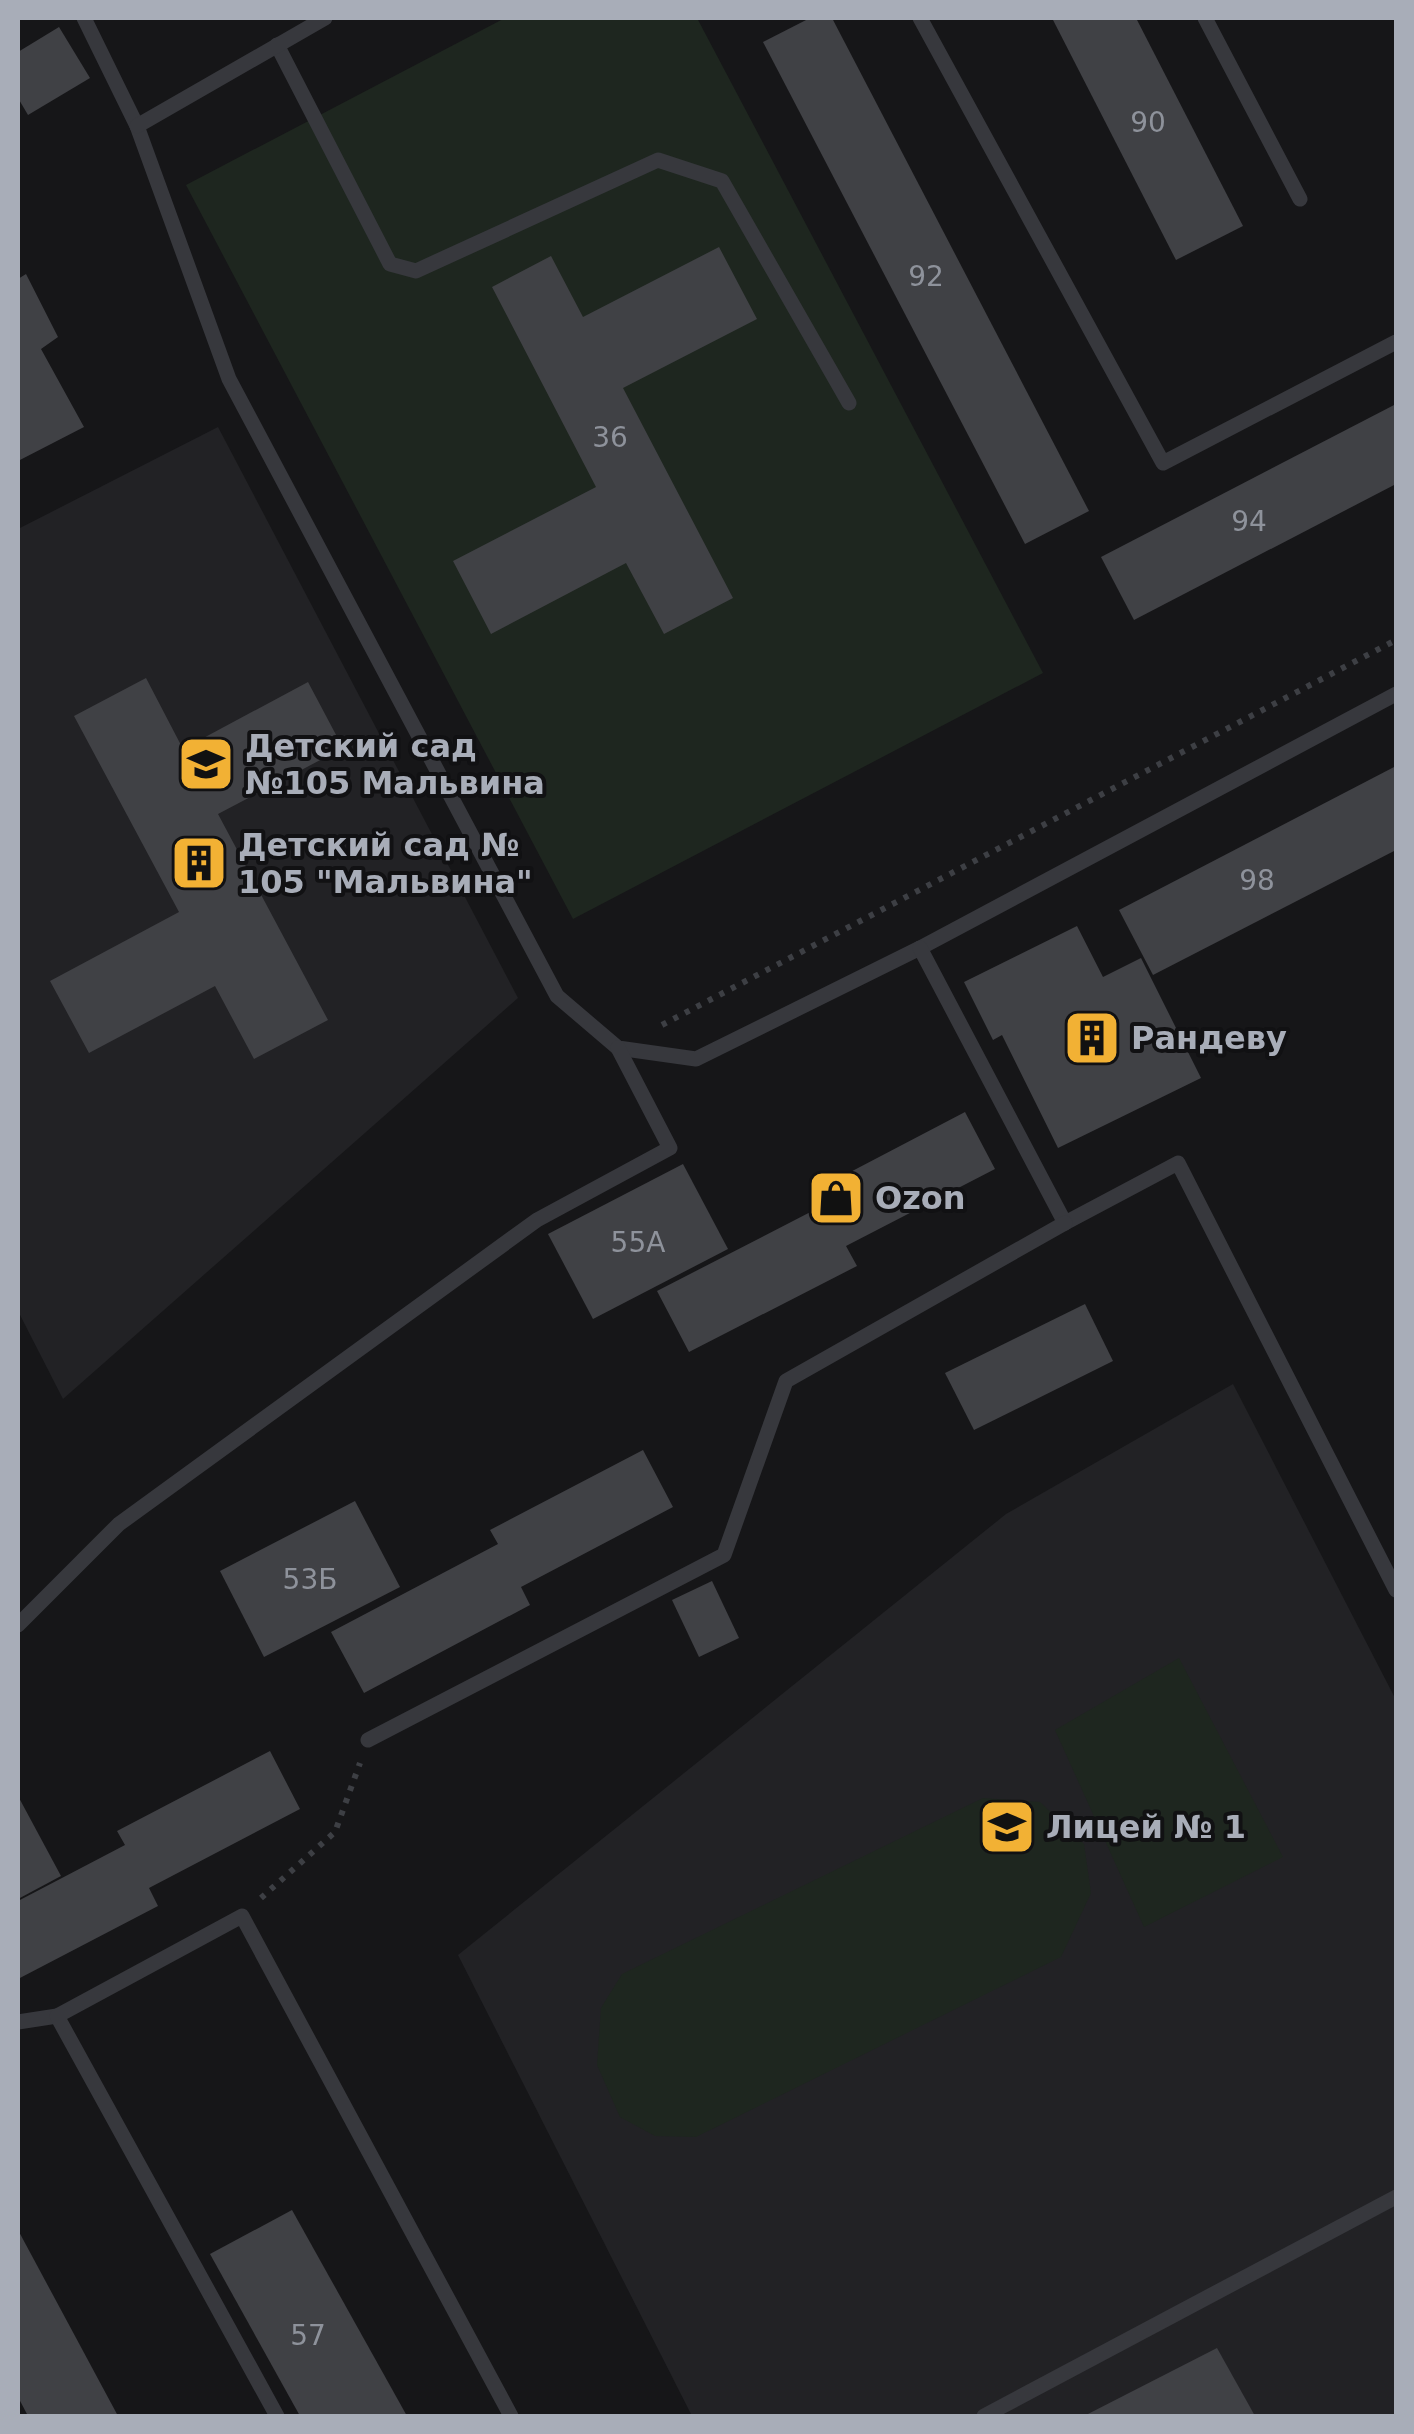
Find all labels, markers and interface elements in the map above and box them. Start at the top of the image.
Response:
house number: 90 [1130,106,1166,139]
house number: 92 [908,260,944,293]
house number: 36 [592,421,628,454]
house number: 94 [1231,505,1267,538]
place label: Детский сад №105 Мальвина [245,727,545,802]
school or university icon: Детский сад №105 Мальвина [176,734,236,794]
place label: Детский сад № 105 "Мальвина" [238,826,533,901]
building icon: Детский сад № 105 "Мальвина" [169,833,229,893]
house number: 98 [1239,864,1275,897]
building icon: Рандеву [1062,1008,1122,1068]
place label: Рандеву [1131,1019,1287,1057]
shop icon: Ozon [806,1168,866,1228]
place label: Ozon [875,1179,966,1217]
house number: 55А [611,1226,665,1259]
house number: 53Б [283,1563,337,1596]
school or university icon: Лицей № 1 [977,1797,1037,1857]
place label: Лицей № 1 [1046,1808,1246,1846]
house number: 57 [290,2319,326,2352]

